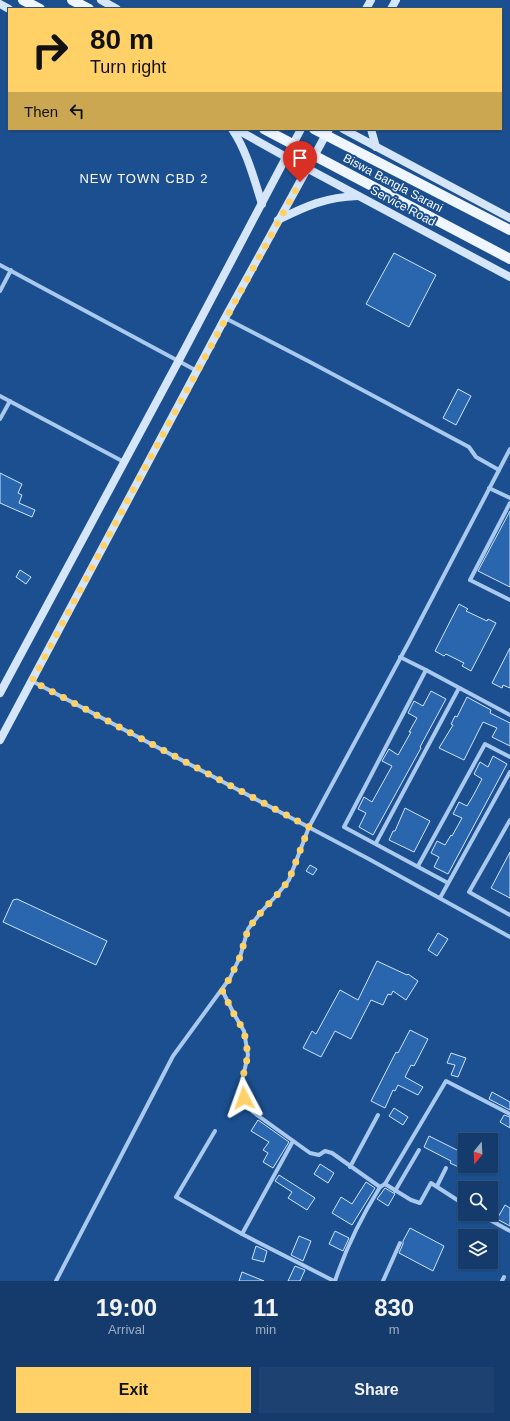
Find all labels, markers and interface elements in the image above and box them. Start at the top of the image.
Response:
icon: right [24,24,76,76]
text: 80 m [90,24,154,55]
text: Turn right [90,57,166,77]
icon: left [66,100,88,122]
text: Then [24,103,58,120]
pin [283,141,317,182]
icon: arrive [289,147,311,169]
street label: Biswa Bangla Sarani [341,151,445,215]
district label: NEW TOWN CBD 2 [79,171,209,186]
street label: Service Road [368,183,438,229]
position arrow [223,1077,265,1119]
north arrow [458,1133,498,1173]
map controls [458,1133,498,1269]
button: search [458,1181,498,1221]
button: layers [458,1229,498,1269]
text: 19:00 [96,1294,157,1321]
text: 11 [253,1294,278,1321]
text: 830 [374,1294,414,1321]
text: Arrival [108,1322,145,1337]
text: min [255,1322,276,1337]
text: m [389,1322,400,1337]
button: Exit [16,1367,251,1413]
button: Share [259,1367,494,1413]

